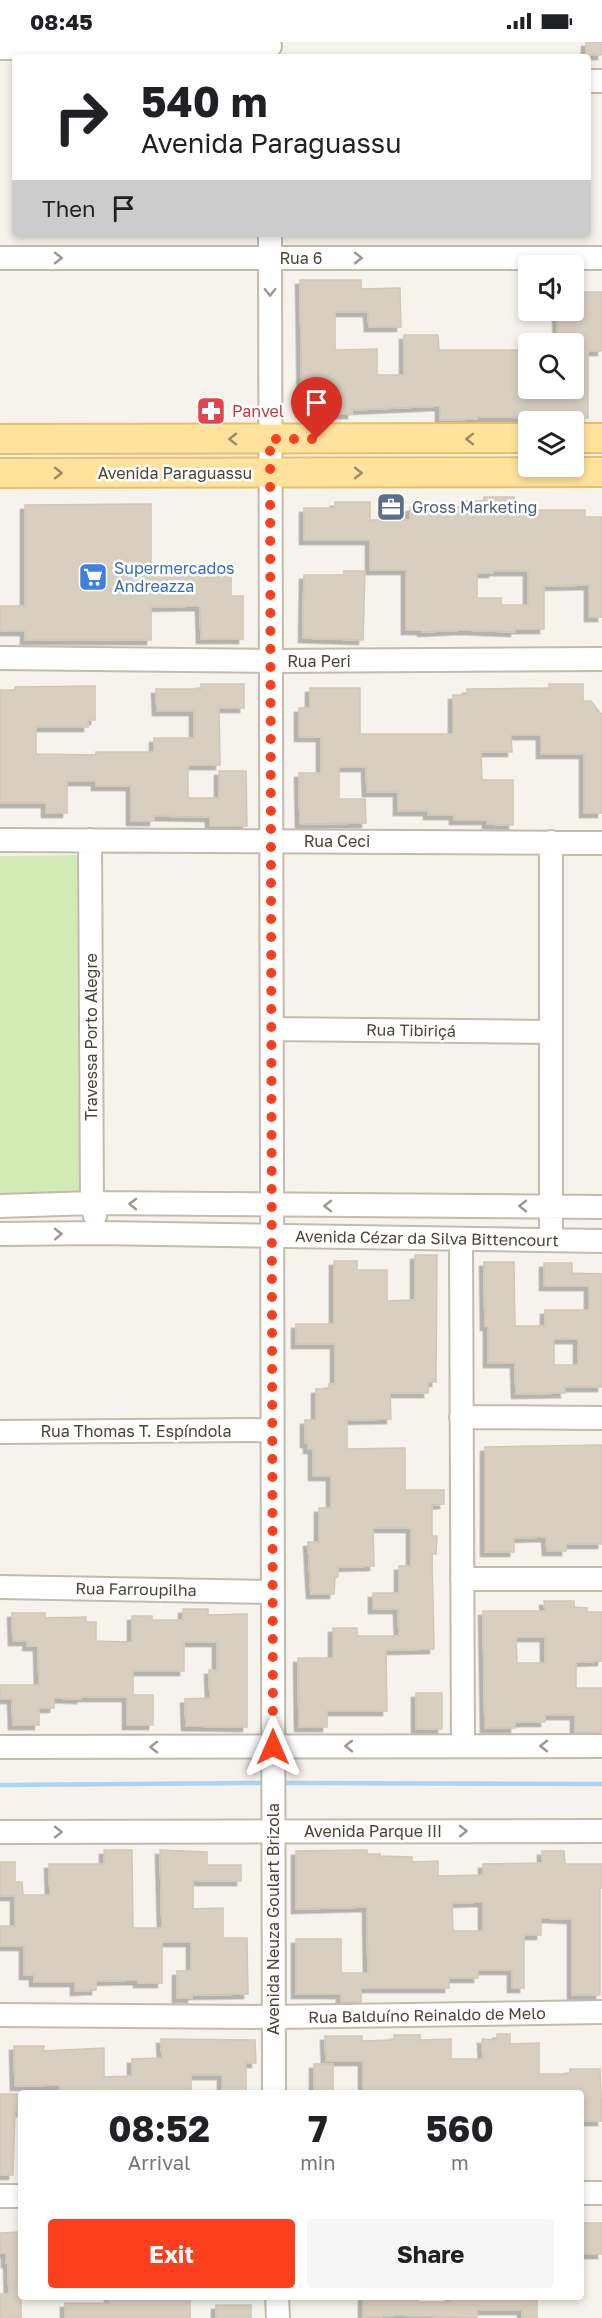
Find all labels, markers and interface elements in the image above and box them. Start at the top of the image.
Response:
text: 08:45 [30,8,93,35]
text: 540 m [141,76,267,126]
icon: right [42,78,120,156]
text: Avenida Paraguassu [141,127,402,159]
icon: arrive [107,192,140,225]
text: Then [42,195,95,222]
street label: Rua 6 [280,248,322,268]
one-way arrow [54,252,63,264]
one-way arrow [354,252,363,264]
map controls [518,255,584,477]
button: sound [518,255,584,321]
one-way arrow [264,288,276,297]
button: search [518,333,584,399]
pin [291,377,342,439]
icon: arrive [300,386,333,419]
pharmacy icon: Panvel [195,395,227,427]
place label: Panvel [232,401,284,421]
button: layers [518,411,584,477]
one-way arrow [228,433,237,445]
one-way arrow [465,433,474,445]
street label: Avenida Paraguassu [98,463,252,483]
one-way arrow [54,467,63,479]
one-way arrow [354,467,363,479]
office icon: Gross Marketing [375,491,407,523]
place label: Gross Marketing [412,497,537,517]
place label: Supermercados Andreazza [114,558,234,596]
supermarket icon: Supermercados Andreazza [77,561,109,593]
street label: Rua Peri [287,651,351,671]
street label: Rua Ceci [304,831,370,851]
street label: Travessa Porto Alegre [81,953,101,1121]
street label: Rua Tibiriçá [366,1019,456,1041]
one-way arrow [128,1198,137,1210]
one-way arrow [323,1200,332,1212]
one-way arrow [518,1200,527,1212]
street label: Avenida Cézar da Silva Bittencourt [295,1226,559,1250]
one-way arrow [54,1227,63,1240]
street label: Rua Thomas T. Espíndola [41,1421,231,1441]
street label: Rua Farroupilha [75,1578,197,1600]
position arrow [241,1715,305,1779]
one-way arrow [344,1740,353,1753]
one-way arrow [539,1740,548,1752]
one-way arrow [149,1741,158,1753]
street label: Avenida Neuza Goulart Brizola [263,1803,283,2035]
street label: Avenida Parque III [304,1821,442,1841]
one-way arrow [459,1825,468,1837]
one-way arrow [54,1826,63,1838]
street label: Rua Balduíno Reinaldo de Melo [308,2003,546,2027]
text: 08:52 [108,2107,210,2150]
text: 7 [308,2107,328,2150]
text: 560 [426,2107,494,2150]
text: Arrival [128,2150,190,2174]
text: min [300,2150,336,2174]
text: m [451,2150,469,2174]
button: Exit [48,2219,295,2288]
button: Share [307,2219,554,2288]

